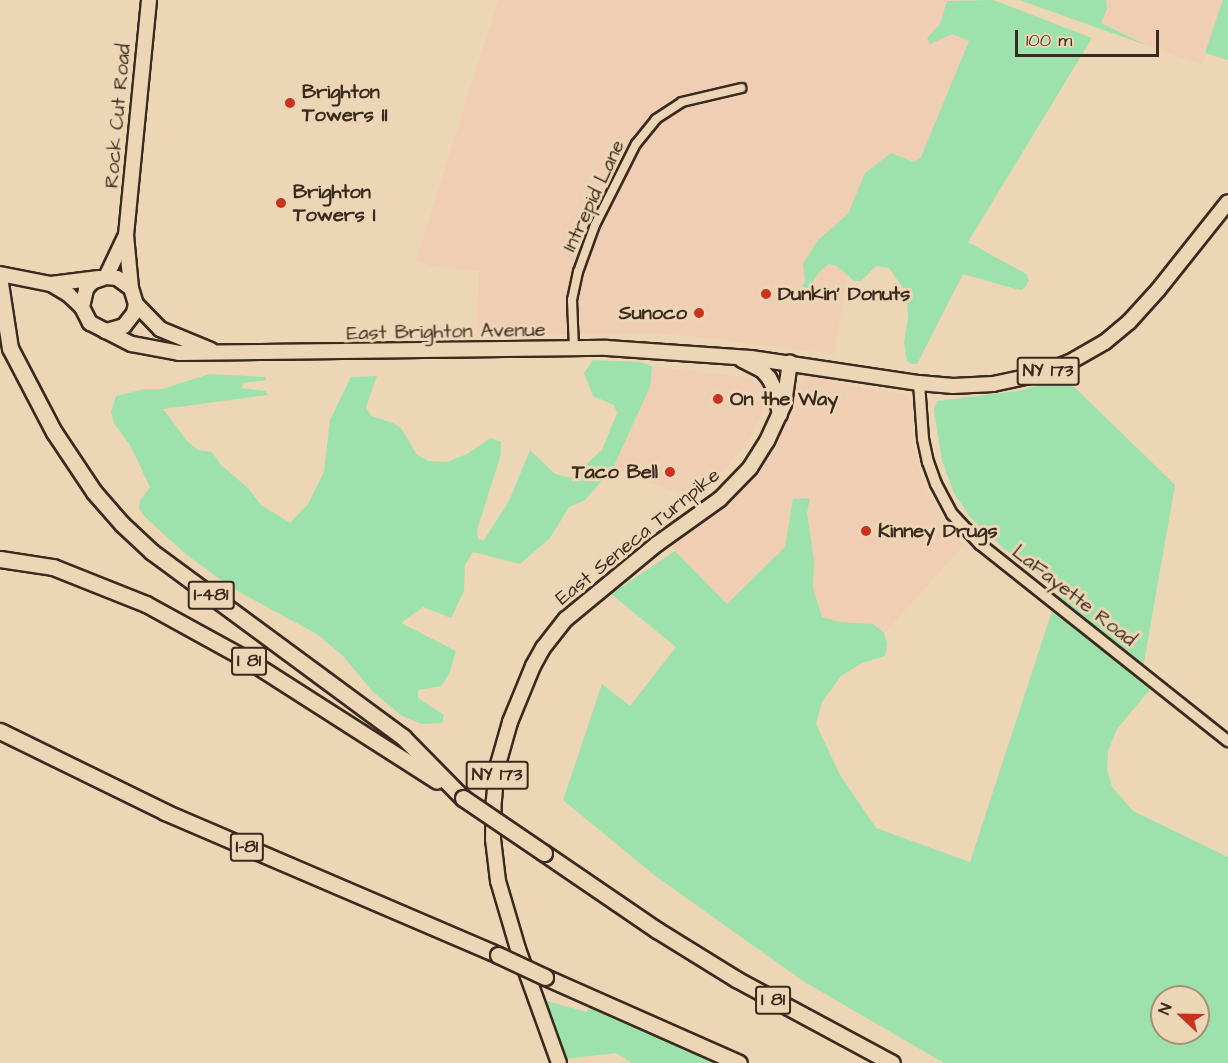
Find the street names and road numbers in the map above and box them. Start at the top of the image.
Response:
street label: Rock Cut Road [100,43,136,189]
street label: Intrepid Lane [558,136,630,256]
street label: East Brighton Avenue [346,318,546,346]
road number: NY 173 [1016,356,1080,386]
street label: East Seneca Turnpike [551,463,725,611]
street label: LaFayette Road [1007,540,1141,652]
road number: I-481 [187,580,235,610]
road number: I 81 [231,646,267,676]
road number: NY 173 [466,760,528,790]
road number: I-81 [229,832,265,862]
road number: I 81 [755,985,791,1015]

